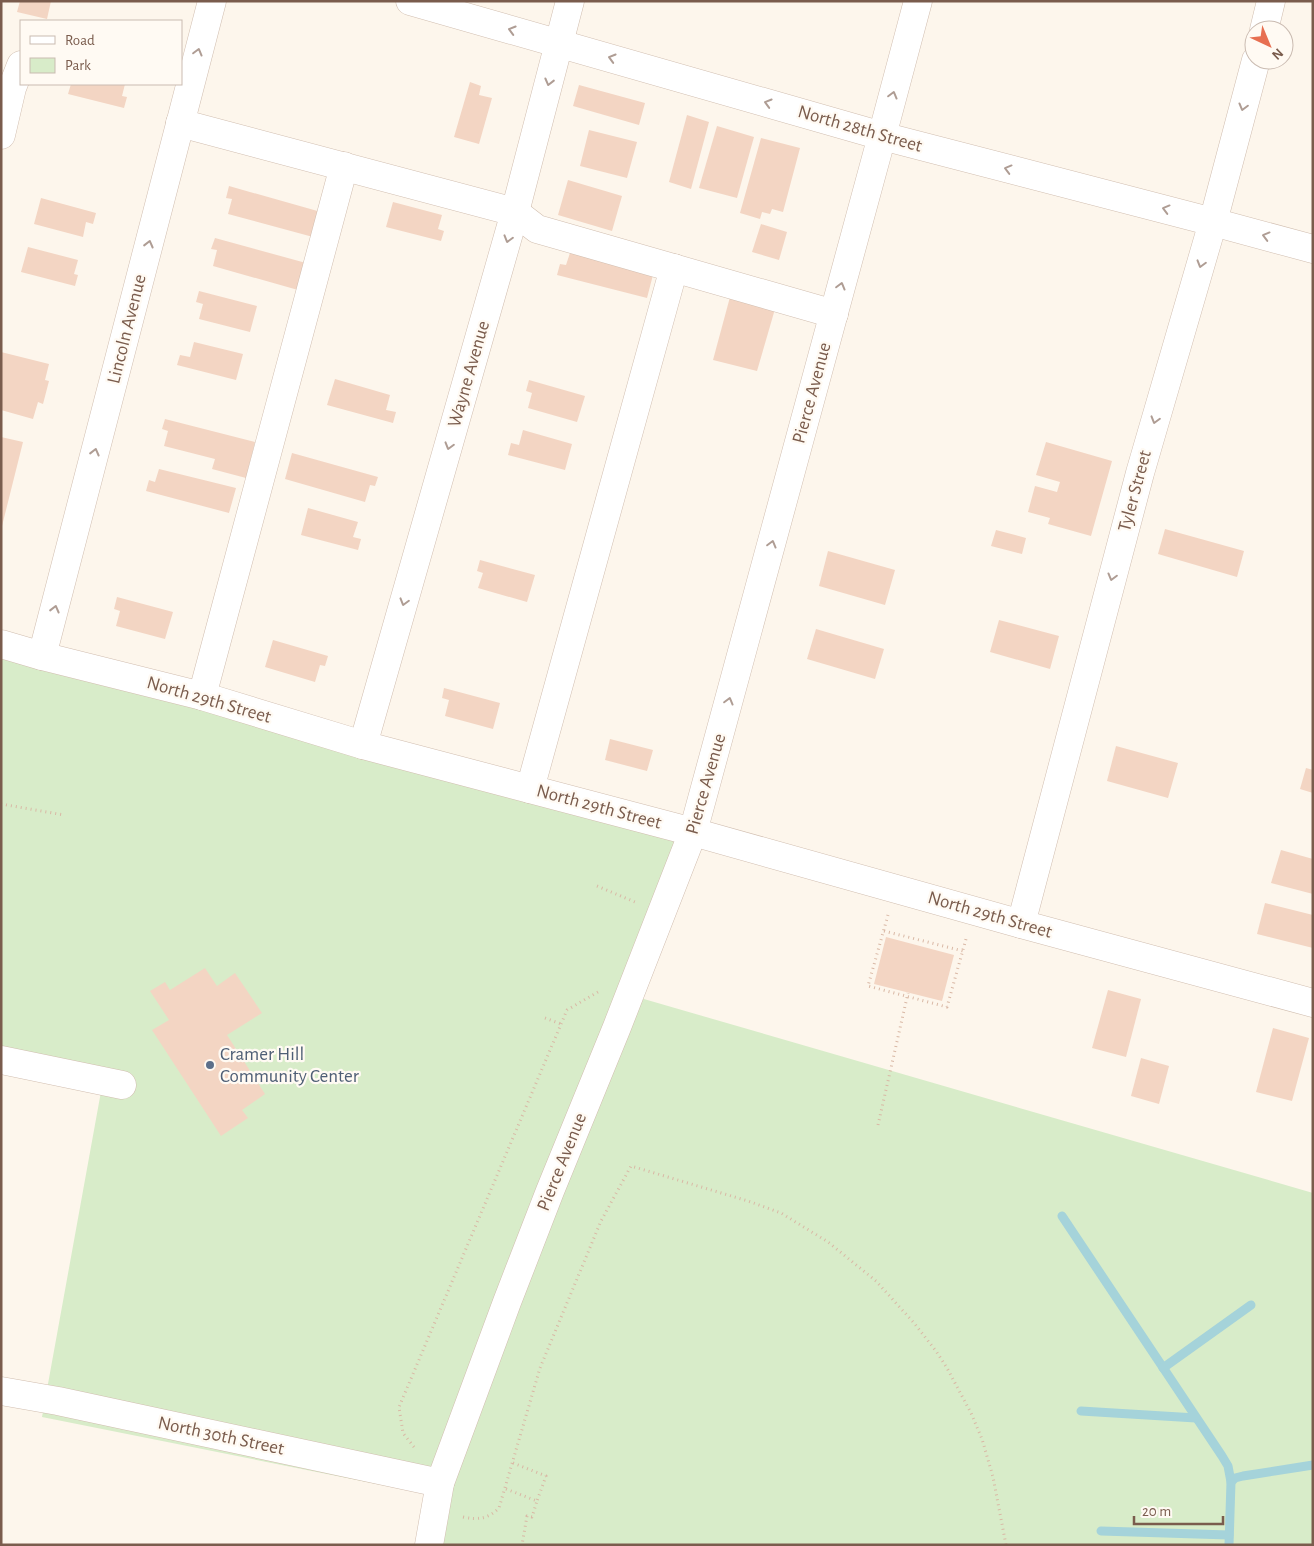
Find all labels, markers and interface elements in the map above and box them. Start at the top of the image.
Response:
legend [20,20,182,85]
north arrow [1244,20,1294,70]
one-way arrow [509,25,517,35]
text: Road [65,33,95,48]
text: N [1269,45,1286,62]
one-way arrow [193,49,203,57]
one-way arrow [609,54,617,64]
text: Park [65,58,91,73]
one-way arrow [544,78,555,87]
one-way arrow [887,90,898,99]
one-way arrow [765,99,773,109]
street label: North 28th Street [796,102,924,156]
one-way arrow [1238,103,1249,112]
one-way arrow [1004,164,1013,175]
one-way arrow [1162,205,1170,215]
one-way arrow [1262,232,1270,242]
one-way arrow [503,235,513,243]
one-way arrow [143,239,154,248]
one-way arrow [1196,259,1206,268]
street label: Lincoln Avenue [104,272,150,386]
one-way arrow [836,282,846,290]
street label: Wayne Avenue [445,319,493,429]
street label: Pierce Avenue [789,340,835,446]
one-way arrow [1151,415,1161,424]
one-way arrow [444,442,454,450]
one-way arrow [89,447,100,456]
street label: Tyler Street [1115,448,1155,534]
one-way arrow [766,539,777,548]
one-way arrow [1108,572,1118,580]
one-way arrow [399,598,410,607]
one-way arrow [49,606,59,614]
street label: North 29th Street [145,673,273,727]
one-way arrow [724,697,734,705]
street label: Pierce Avenue [683,731,729,837]
street label: North 29th Street [535,781,663,833]
street label: North 29th Street [926,888,1054,942]
place label: Cramer Hill Community Center [220,1045,359,1086]
marker: Cramer Hill Community Center [204,1059,216,1071]
street label: Pierce Avenue [534,1110,590,1214]
street label: North 30th Street [156,1413,286,1459]
scale bar [1134,1494,1223,1526]
text: 20 m [1142,1504,1171,1519]

